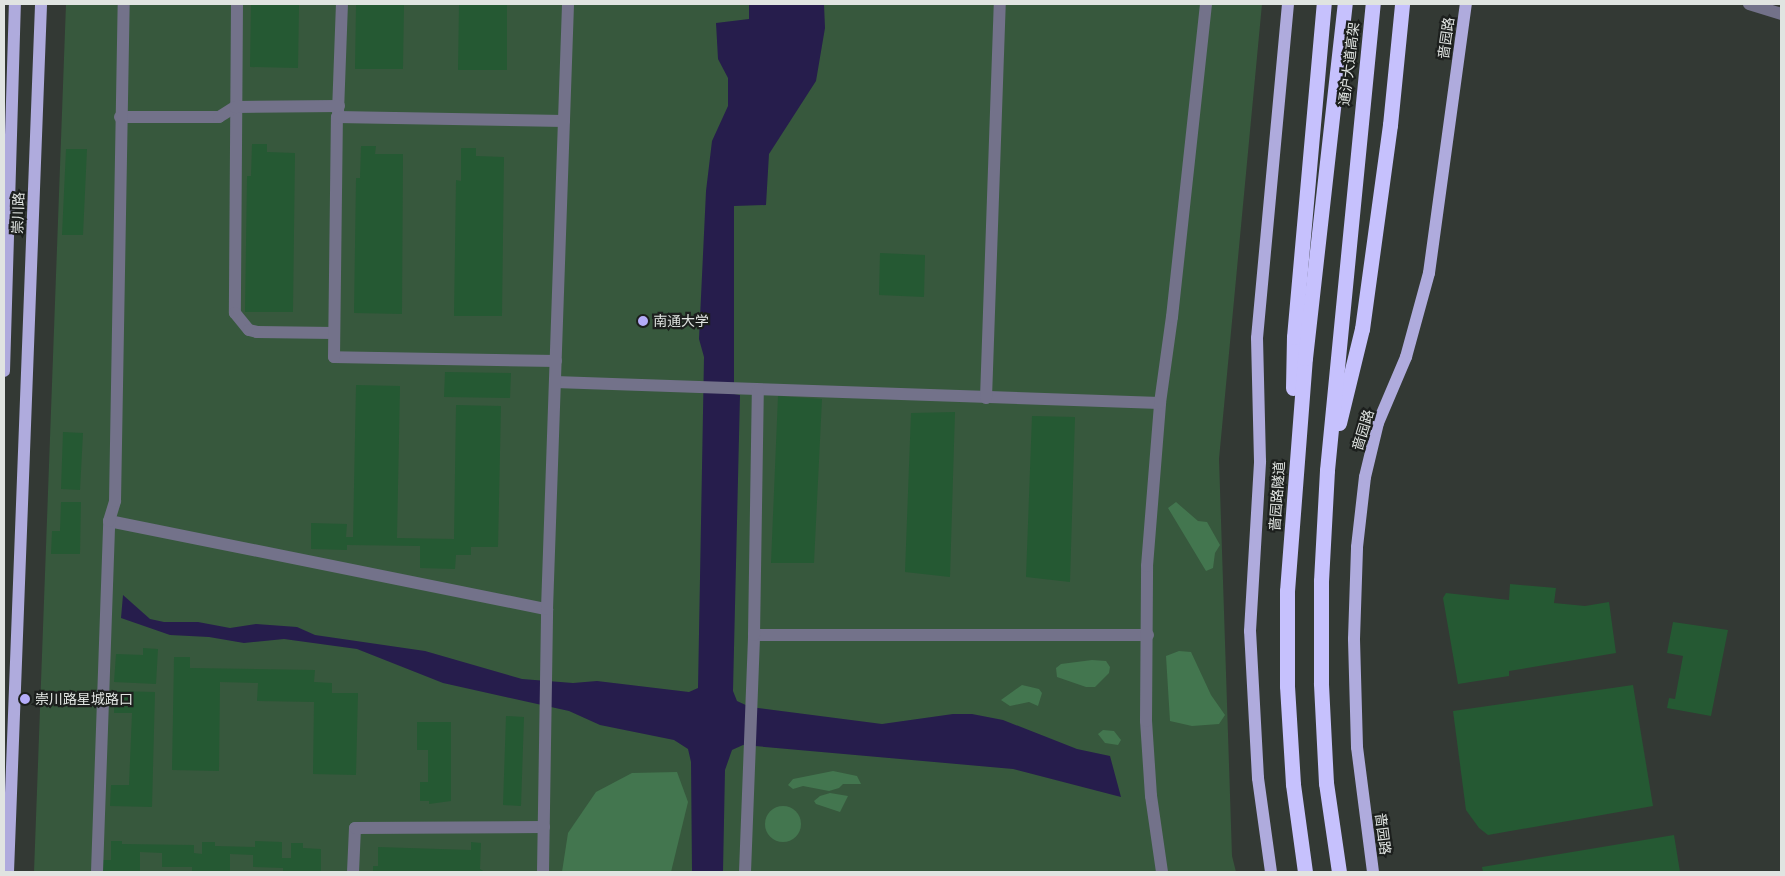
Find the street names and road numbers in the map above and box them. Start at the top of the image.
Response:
street label: 啬园路 [1435,16,1457,60]
street label: 通沪大道高架 [1336,21,1362,107]
street label: 崇川路 [9,192,27,234]
street label: 啬园路 [1349,407,1377,453]
street label: 啬园路隧道 [1266,460,1288,532]
street label: 啬园路 [1372,812,1394,856]

